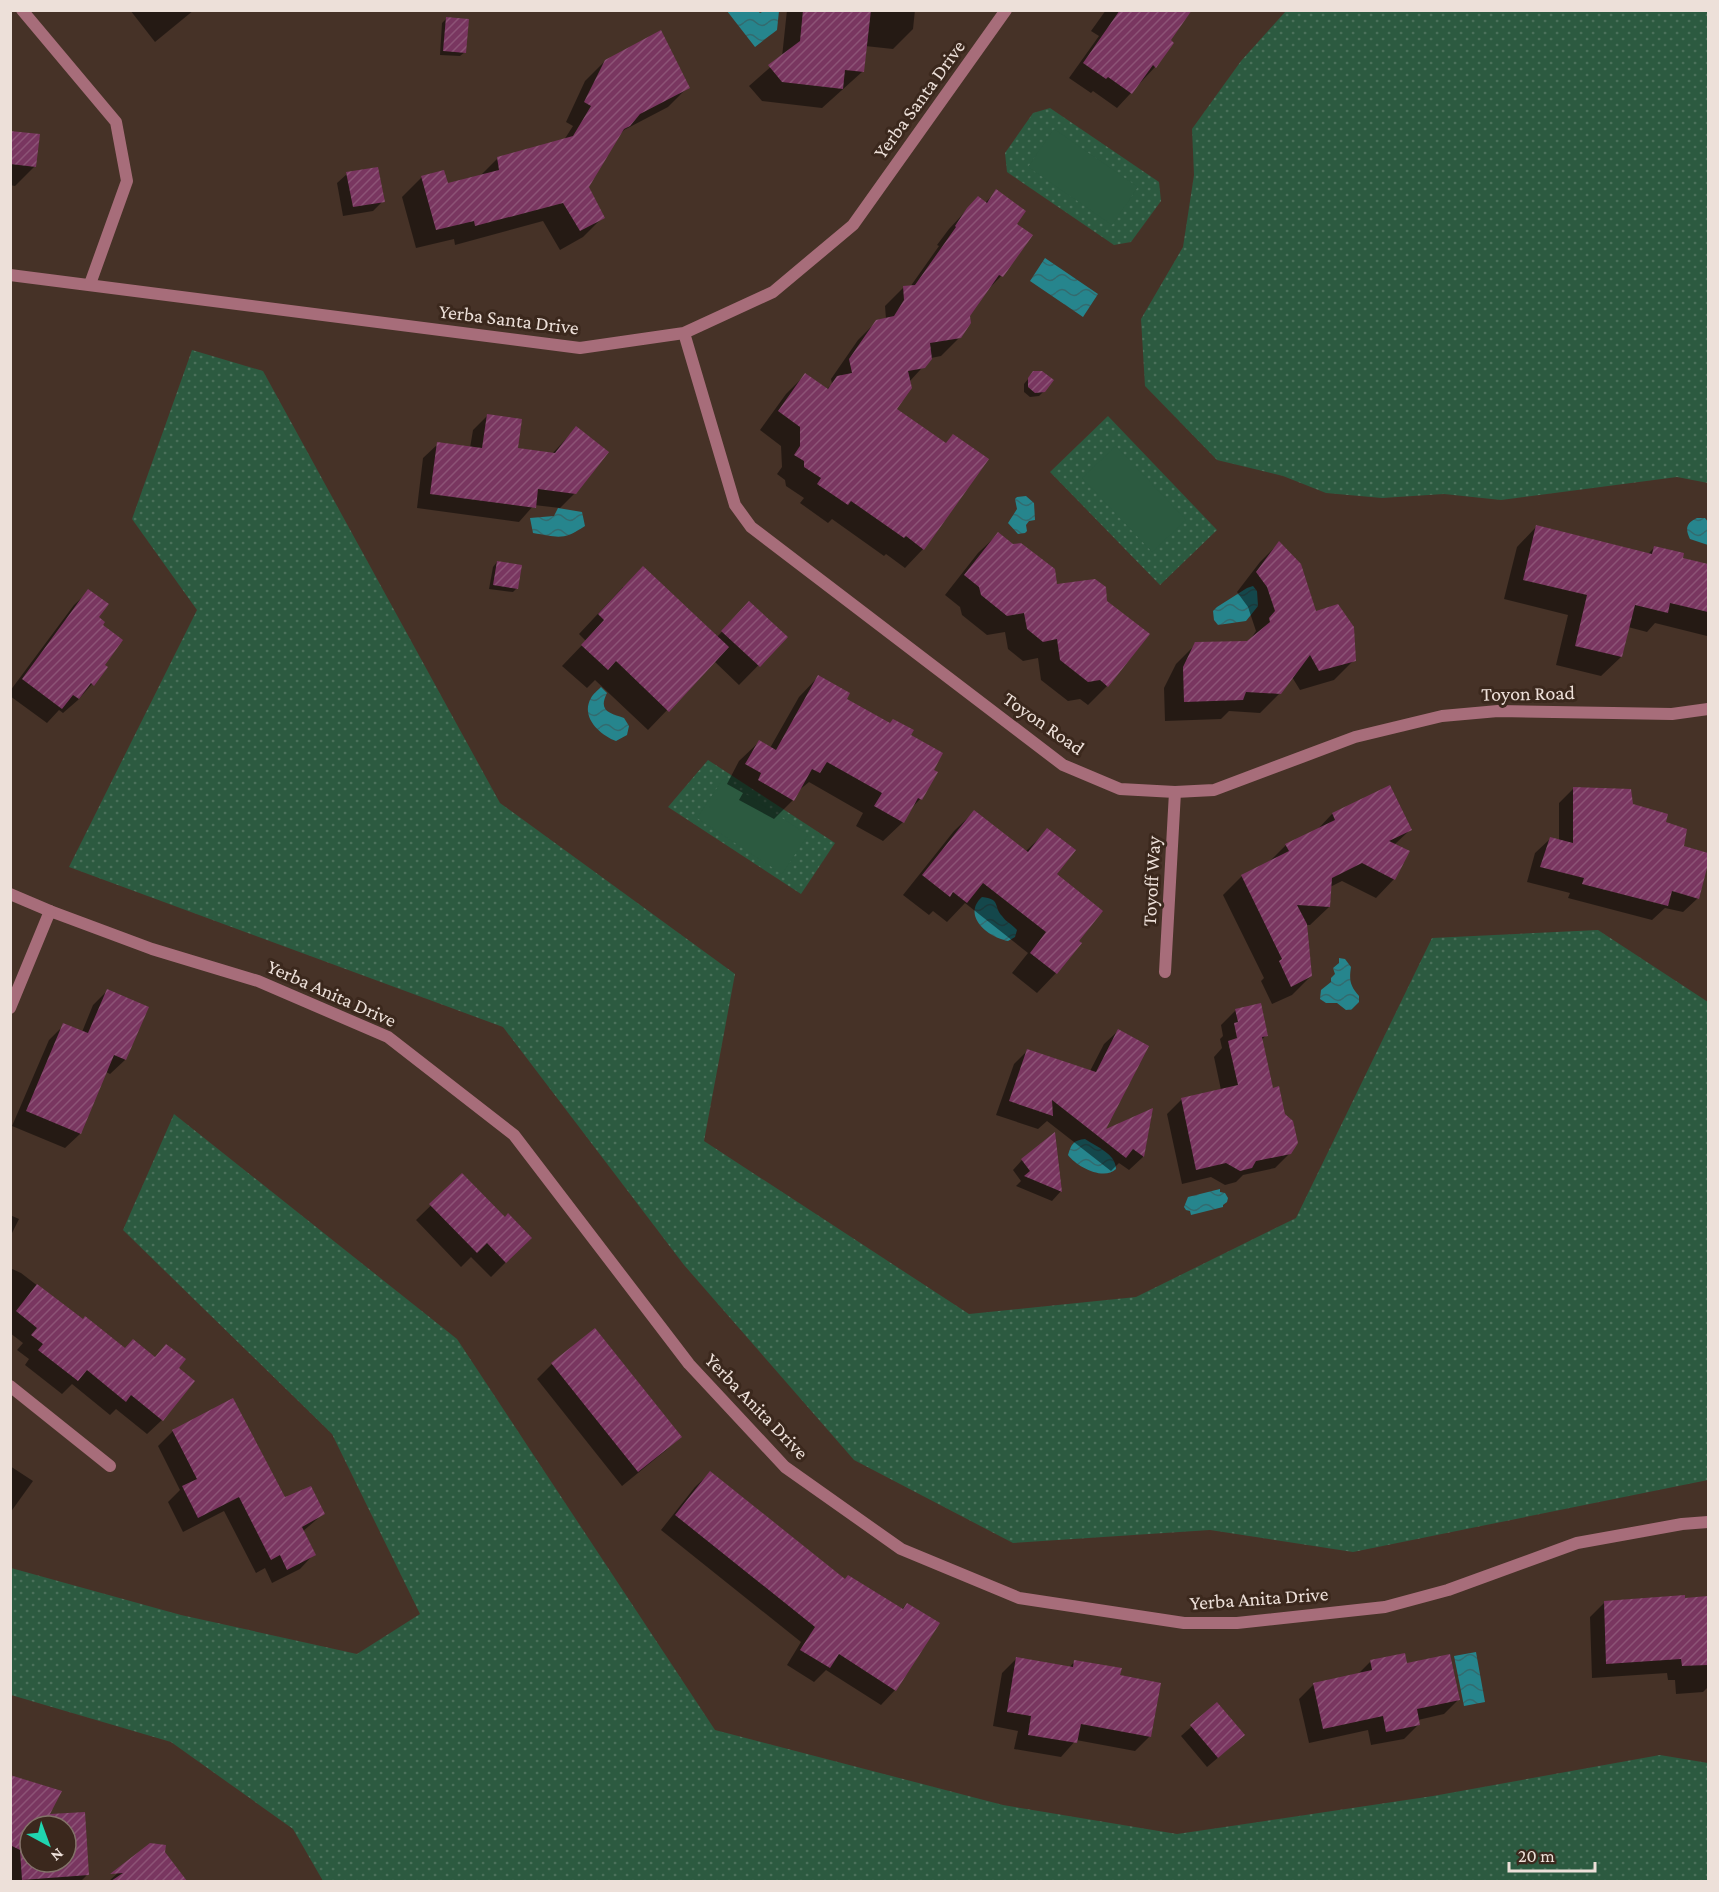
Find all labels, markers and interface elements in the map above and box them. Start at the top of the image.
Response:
street label: Yerba Santa Drive [869,35,969,162]
street label: Yerba Santa Drive [438,300,580,339]
street label: Toyon Road [1481,681,1576,706]
street label: Toyon Road [999,687,1089,760]
street label: Toyoff Way [1138,835,1165,927]
street label: Yerba Anita Drive [264,955,400,1031]
street label: Yerba Anita Drive [701,1348,813,1464]
street label: Yerba Anita Drive [1189,1582,1329,1614]
north arrow [18,1814,78,1874]
scale bar [1509,1835,1594,1873]
text: N [48,1845,67,1865]
text: 20 m [1518,1846,1555,1866]

